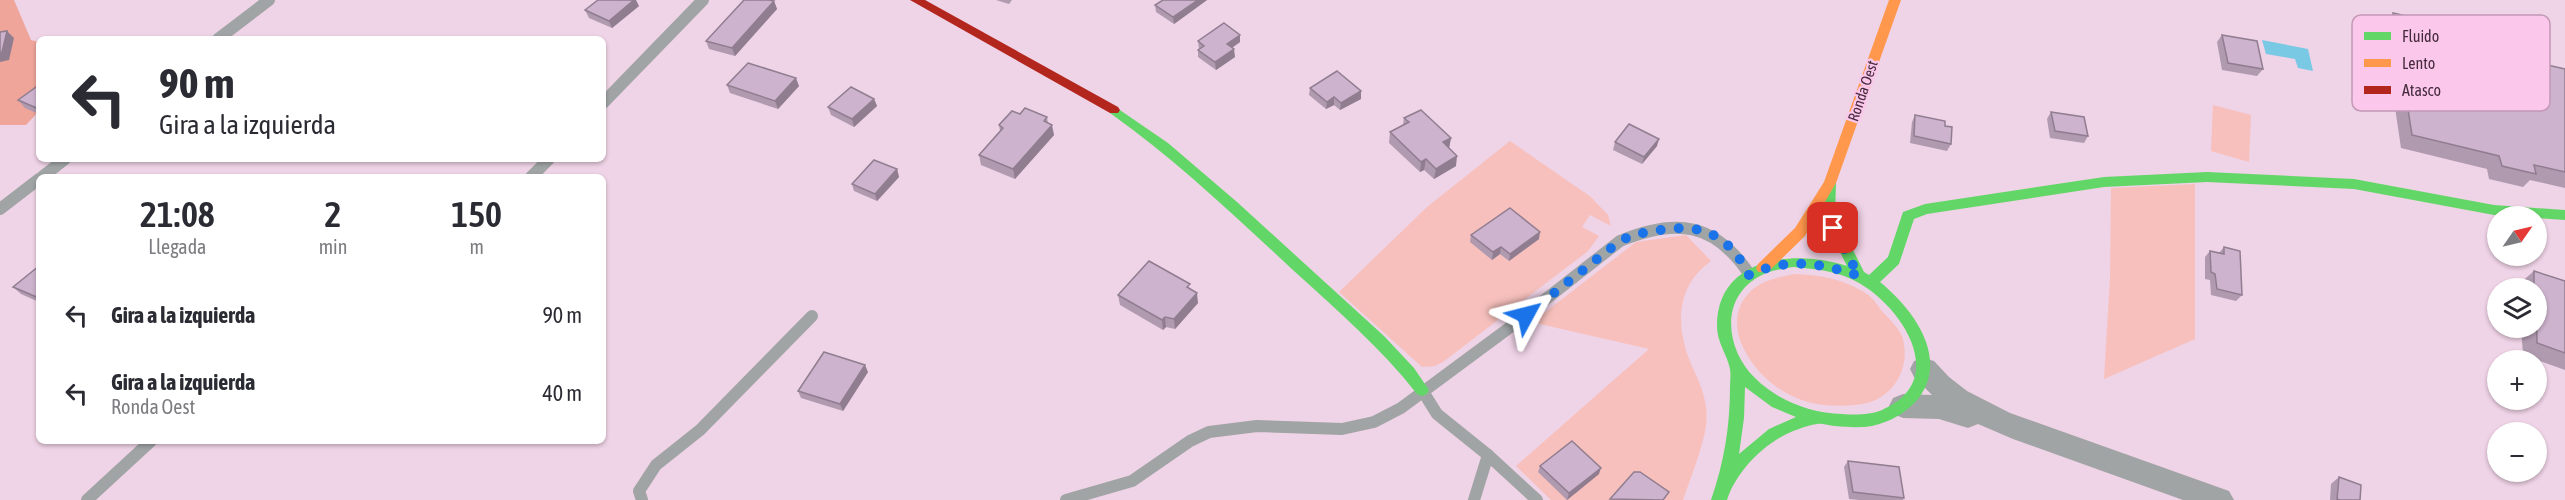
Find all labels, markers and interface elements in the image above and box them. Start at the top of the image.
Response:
legend [2352,15,2550,111]
text: Fluido [2402,27,2439,45]
text: Lento [2402,54,2435,72]
street label: Ronda Oest [1844,58,1881,123]
text: 90 m [159,59,234,107]
icon: left [60,60,138,138]
text: Atasco [2402,81,2441,99]
text: Gira a la izquierda [159,109,336,140]
text: 21:08 [140,193,215,235]
text: 2 [325,193,341,235]
text: 150 [451,193,502,235]
pin [1807,202,1858,253]
north arrow [2487,206,2547,266]
map controls [2487,206,2547,482]
icon: arrive [1816,211,1849,244]
text: Llegada [148,235,206,258]
text: min [319,235,347,258]
text: m [469,235,484,258]
button: layers [2487,278,2547,338]
position arrow [1494,283,1558,347]
icon: left [60,299,93,332]
text: Gira a la izquierda [111,302,255,328]
text: 90 m [542,302,582,328]
button: + [2487,350,2547,410]
text: Gira a la izquierda [111,369,255,395]
icon: left [60,377,93,410]
text: 40 m [542,380,582,406]
text: Ronda Oest [111,395,195,418]
button: − [2487,422,2547,482]

